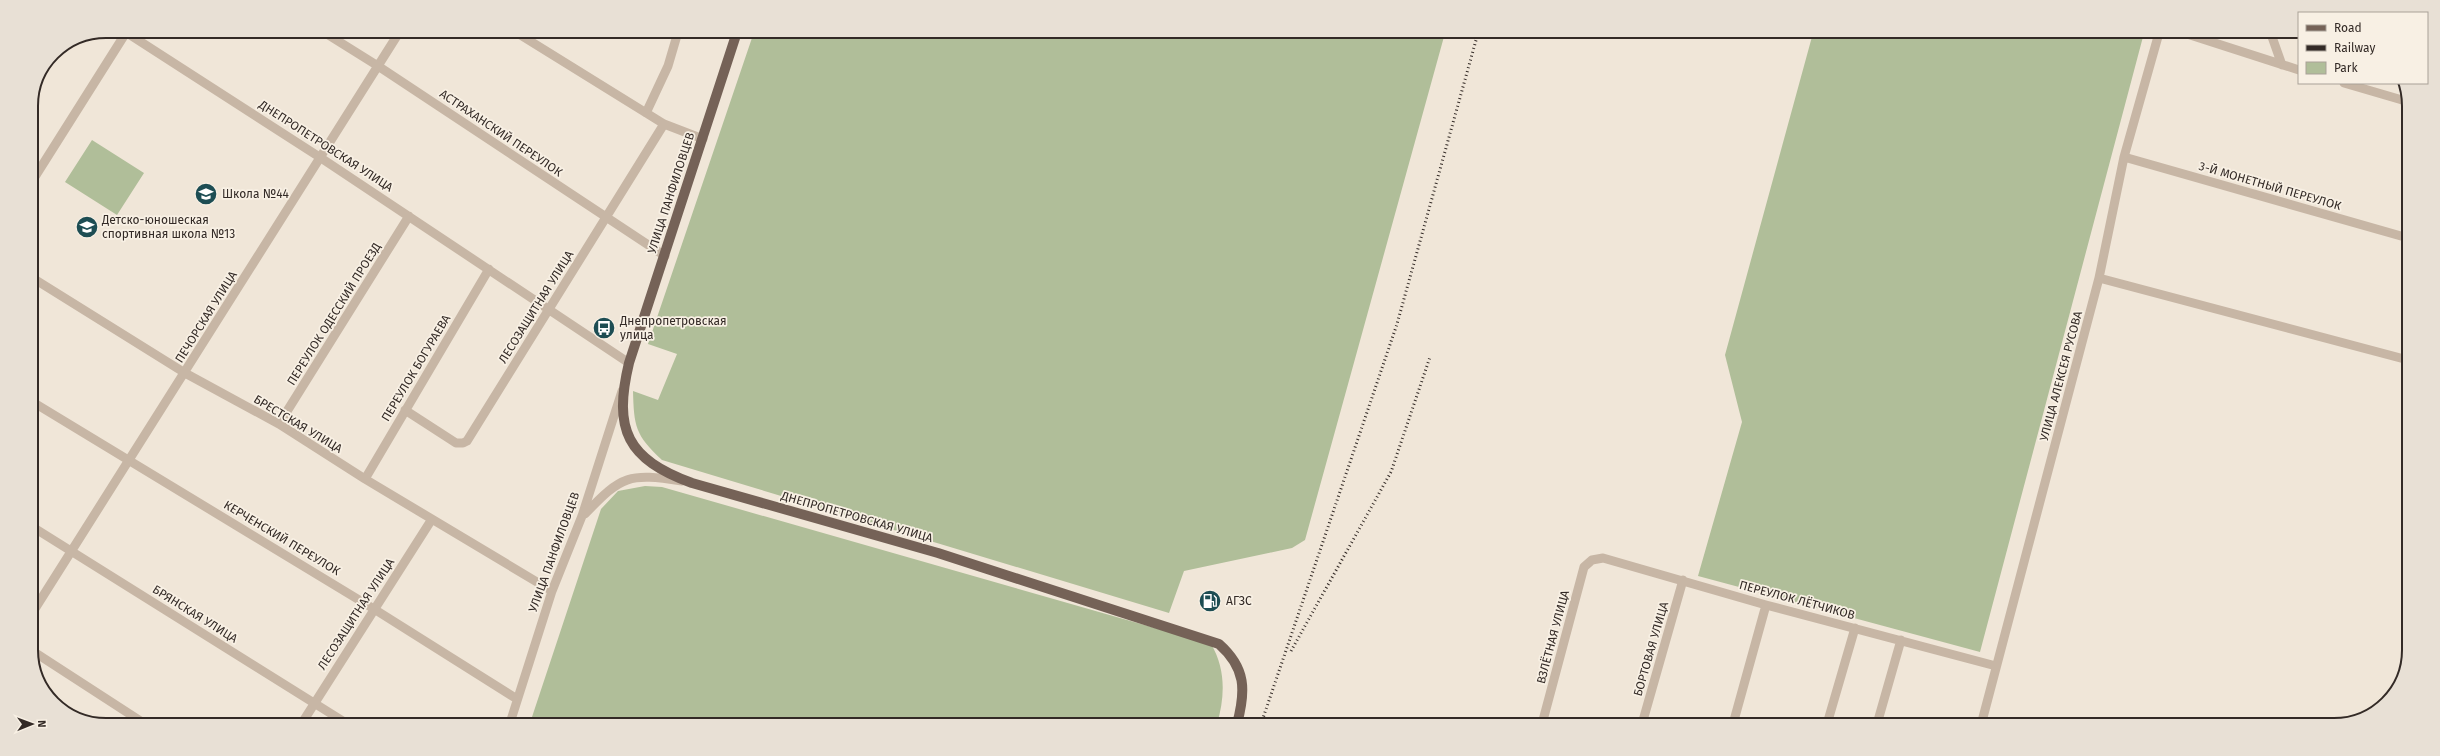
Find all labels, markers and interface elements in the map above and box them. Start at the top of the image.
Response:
legend [2298,12,2428,84]
text: Road [2334,21,2362,35]
text: Railway [2334,41,2375,55]
text: Park [2334,61,2358,75]
street label: АСТРАХАНСКИЙ ПЕРЕУЛОК [437,86,566,179]
street label: ДНЕПРОПЕТРОВСКАЯ УЛИЦА [256,97,396,195]
street label: УЛИЦА ПАНФИЛОВЦЕВ [645,131,697,255]
street label: 3-Й МОНЕТНЫЙ ПЕРЕУЛОК [2197,158,2343,213]
school or university icon: Школа №44 [193,181,219,207]
place label: Школа №44 [222,187,290,201]
place label: Детско-юношеская спортивная школа №13 [101,213,235,241]
school or university icon: Детско-юношеская спортивная школа №13 [74,214,100,240]
street label: ПЕРЕУЛОК ОДЕССКИЙ ПРОЕЗД [283,240,384,388]
street label: ЛЕСОЗАЩИТНАЯ УЛИЦА [496,248,576,366]
street label: ПЕЧОРСКАЯ УЛИЦА [172,268,240,365]
street label: УЛИЦА АЛЕКСЕЯ РУСОВА [2037,309,2085,443]
street label: ПЕРЕУЛОК БОГУРАЕВА [379,312,453,424]
place label: Днепропетровская улица [619,314,727,342]
bus stop icon: Днепропетровская улица [591,315,617,341]
street label: БРЕСТСКАЯ УЛИЦА [251,392,345,456]
street label: ДНЕПРОПЕТРОВСКАЯ УЛИЦА [779,488,934,545]
street label: УЛИЦА ПАНФИЛОВЦЕВ [526,490,582,614]
street label: КЕРЧЕНСКИЙ ПЕРЕУЛОК [221,497,343,578]
street label: ЛЕСОЗАЩИТНАЯ УЛИЦА [315,556,397,672]
street label: ПЕРЕУЛОК ЛЁТЧИКОВ [1738,577,1857,622]
street label: БРЯНСКАЯ УЛИЦА [150,582,240,646]
fuel station icon: АГЗС [1197,588,1223,614]
street label: ВЗЛЁТНАЯ УЛИЦА [1533,588,1572,685]
place label: АГЗС [1226,594,1252,608]
street label: БОРТОВАЯ УЛИЦА [1631,600,1671,698]
north arrow [12,704,52,744]
text: N [35,720,48,728]

